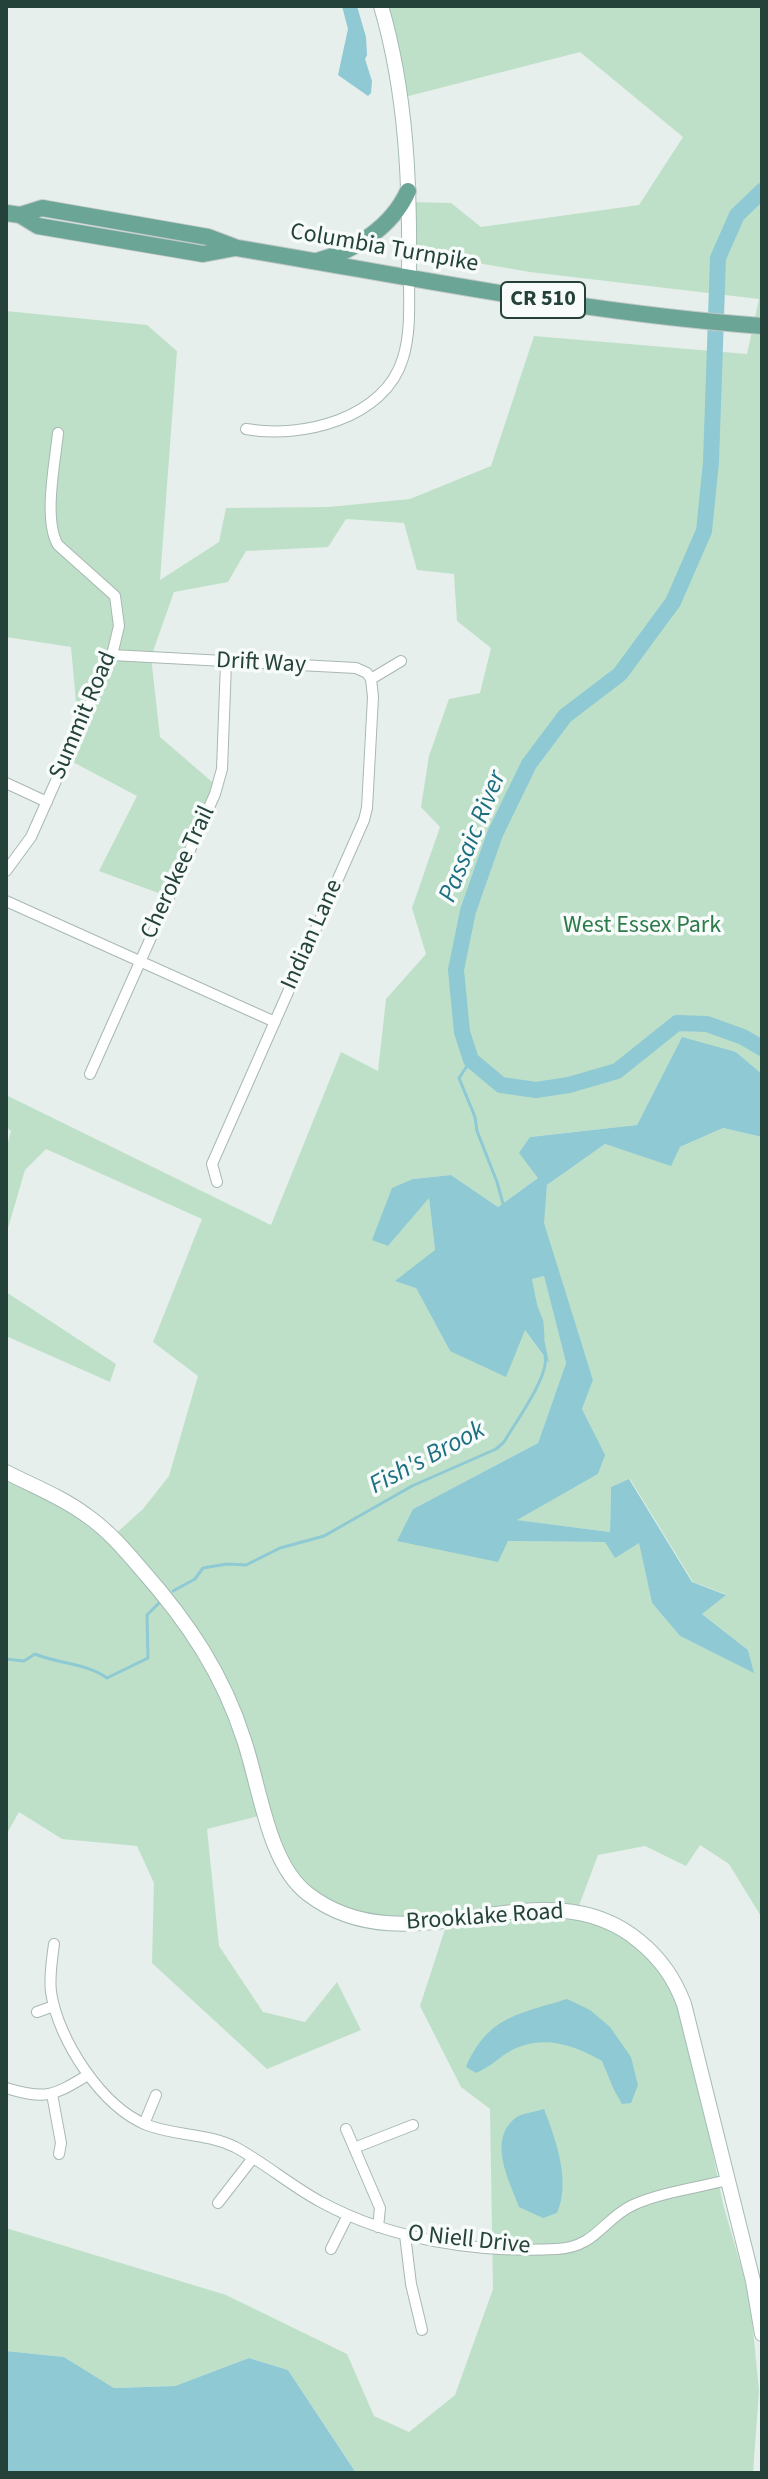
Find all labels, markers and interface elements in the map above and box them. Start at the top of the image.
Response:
street label: Columbia Turnpike [288,218,480,280]
road number: CR 510 [501,282,585,318]
street label: Drift Way [215,647,307,681]
street label: Summit Road [44,648,124,784]
water label: Passaic River [434,767,514,907]
street label: Cherokee Trail [136,802,222,944]
street label: Indian Lane [276,875,350,995]
park label: West Essex Park [563,913,721,941]
water label: Fish's Brook [365,1416,491,1502]
street label: Brooklake Road [405,1898,565,1938]
street label: O Niell Drive [406,2220,532,2262]

